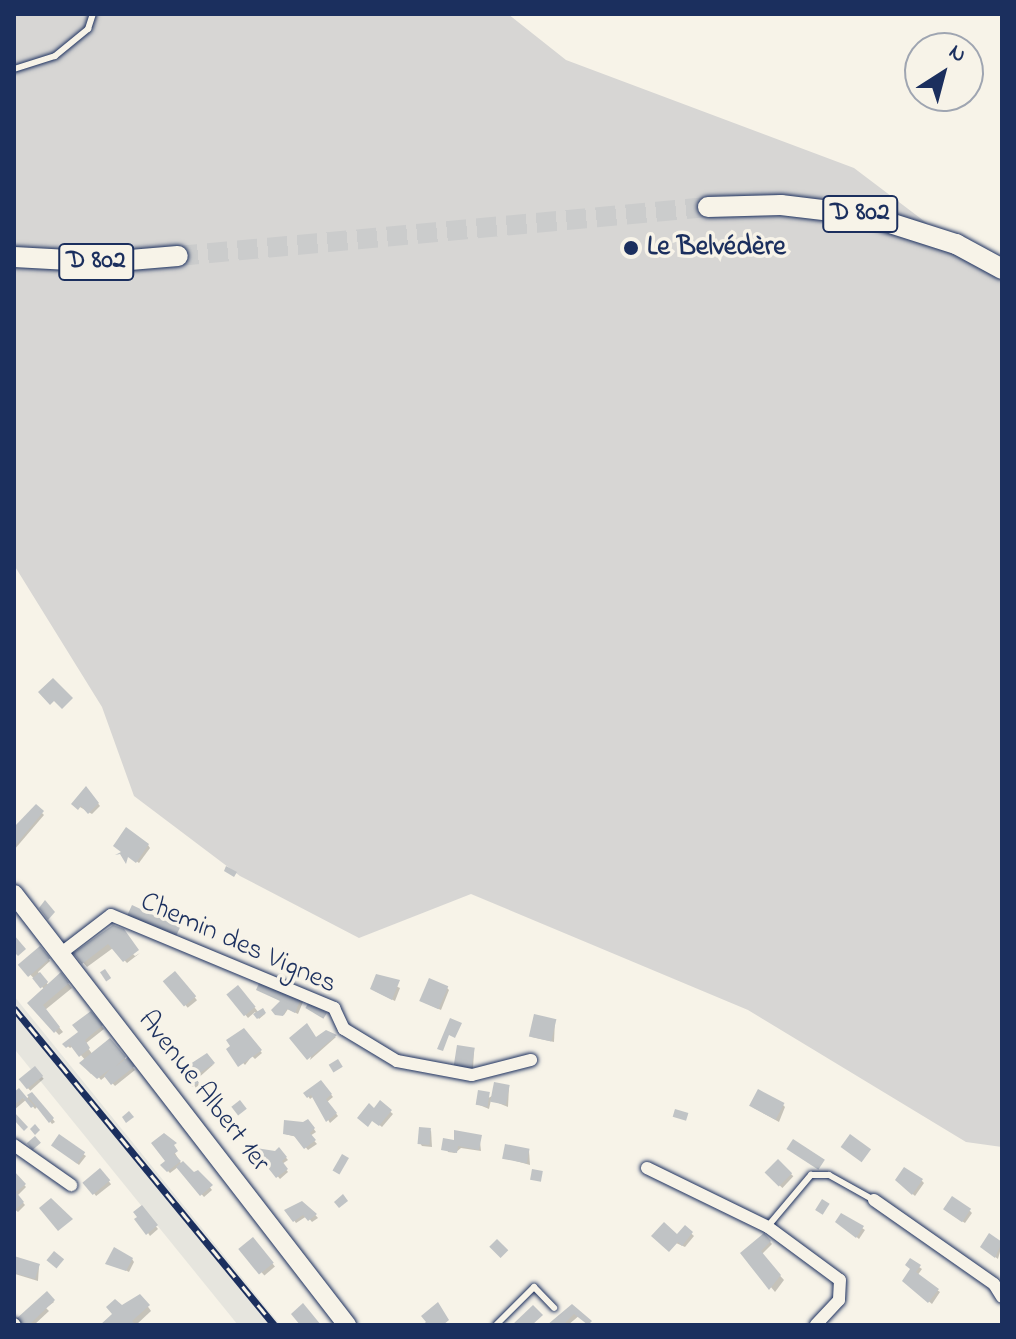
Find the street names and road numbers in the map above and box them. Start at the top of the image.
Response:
road number: D 802 [822,192,898,236]
road number: D 802 [58,240,134,284]
street label: Chemin des Vignes [135,886,341,1002]
street label: Avenue Albert 1er [130,1005,276,1179]

